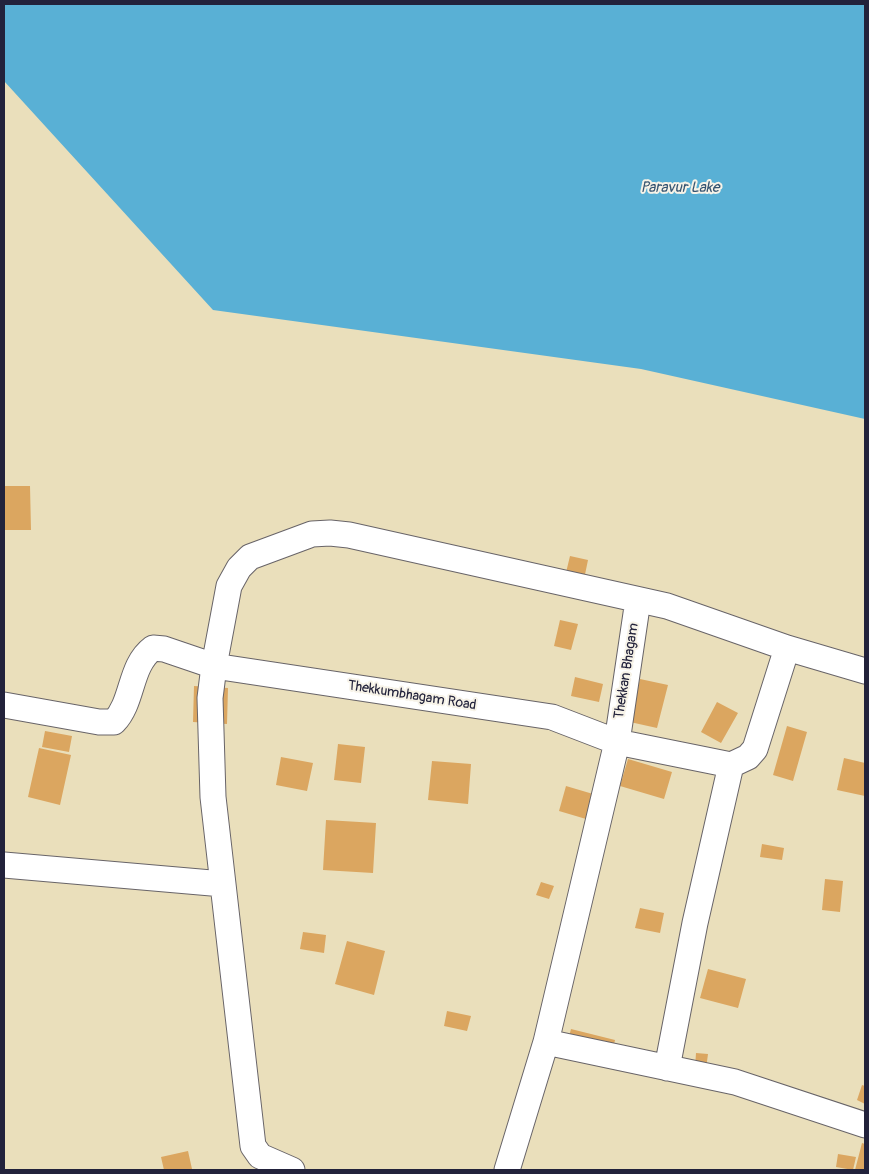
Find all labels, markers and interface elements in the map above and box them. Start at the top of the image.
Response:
water label: Paravur Lake [641,179,719,197]
street label: Thekkan Bhagam [611,622,643,720]
street label: Thekkumbhagam Road [347,678,477,714]

